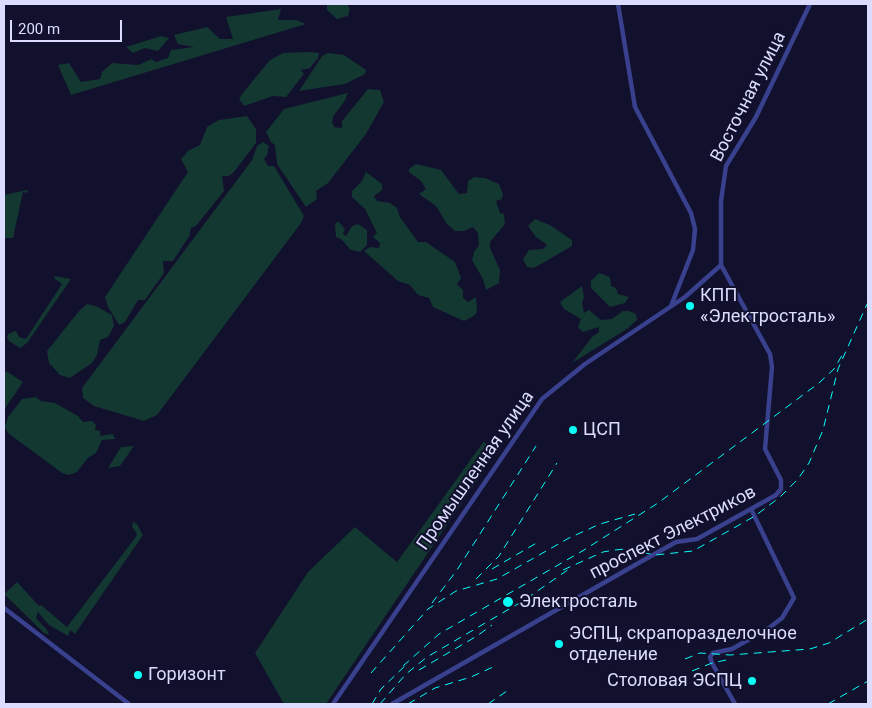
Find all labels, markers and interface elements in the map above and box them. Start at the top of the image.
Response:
scale bar [12,10,125,42]
text: 200 m [18,20,60,38]
street label: Восточная улица [707,28,791,166]
place label: КПП «Электросталь» [700,285,835,328]
marker: КПП «Электросталь» [684,300,696,312]
street label: Промышленная улица [413,387,539,555]
place label: ЦСП [583,419,621,441]
marker: ЦСП [567,424,579,436]
street label: проспект Электриков [586,482,760,584]
place label: Электросталь [519,591,638,613]
marker: Электросталь [501,595,515,609]
place label: ЭСПЦ, скрапоразделочное отделение [569,623,797,666]
marker: ЭСПЦ, скрапоразделочное отделение [553,638,565,650]
place label: Горизонт [148,664,226,686]
marker: Горизонт [132,669,144,681]
place label: Столовая ЭСПЦ [607,670,742,692]
marker: Столовая ЭСПЦ [746,675,758,687]

